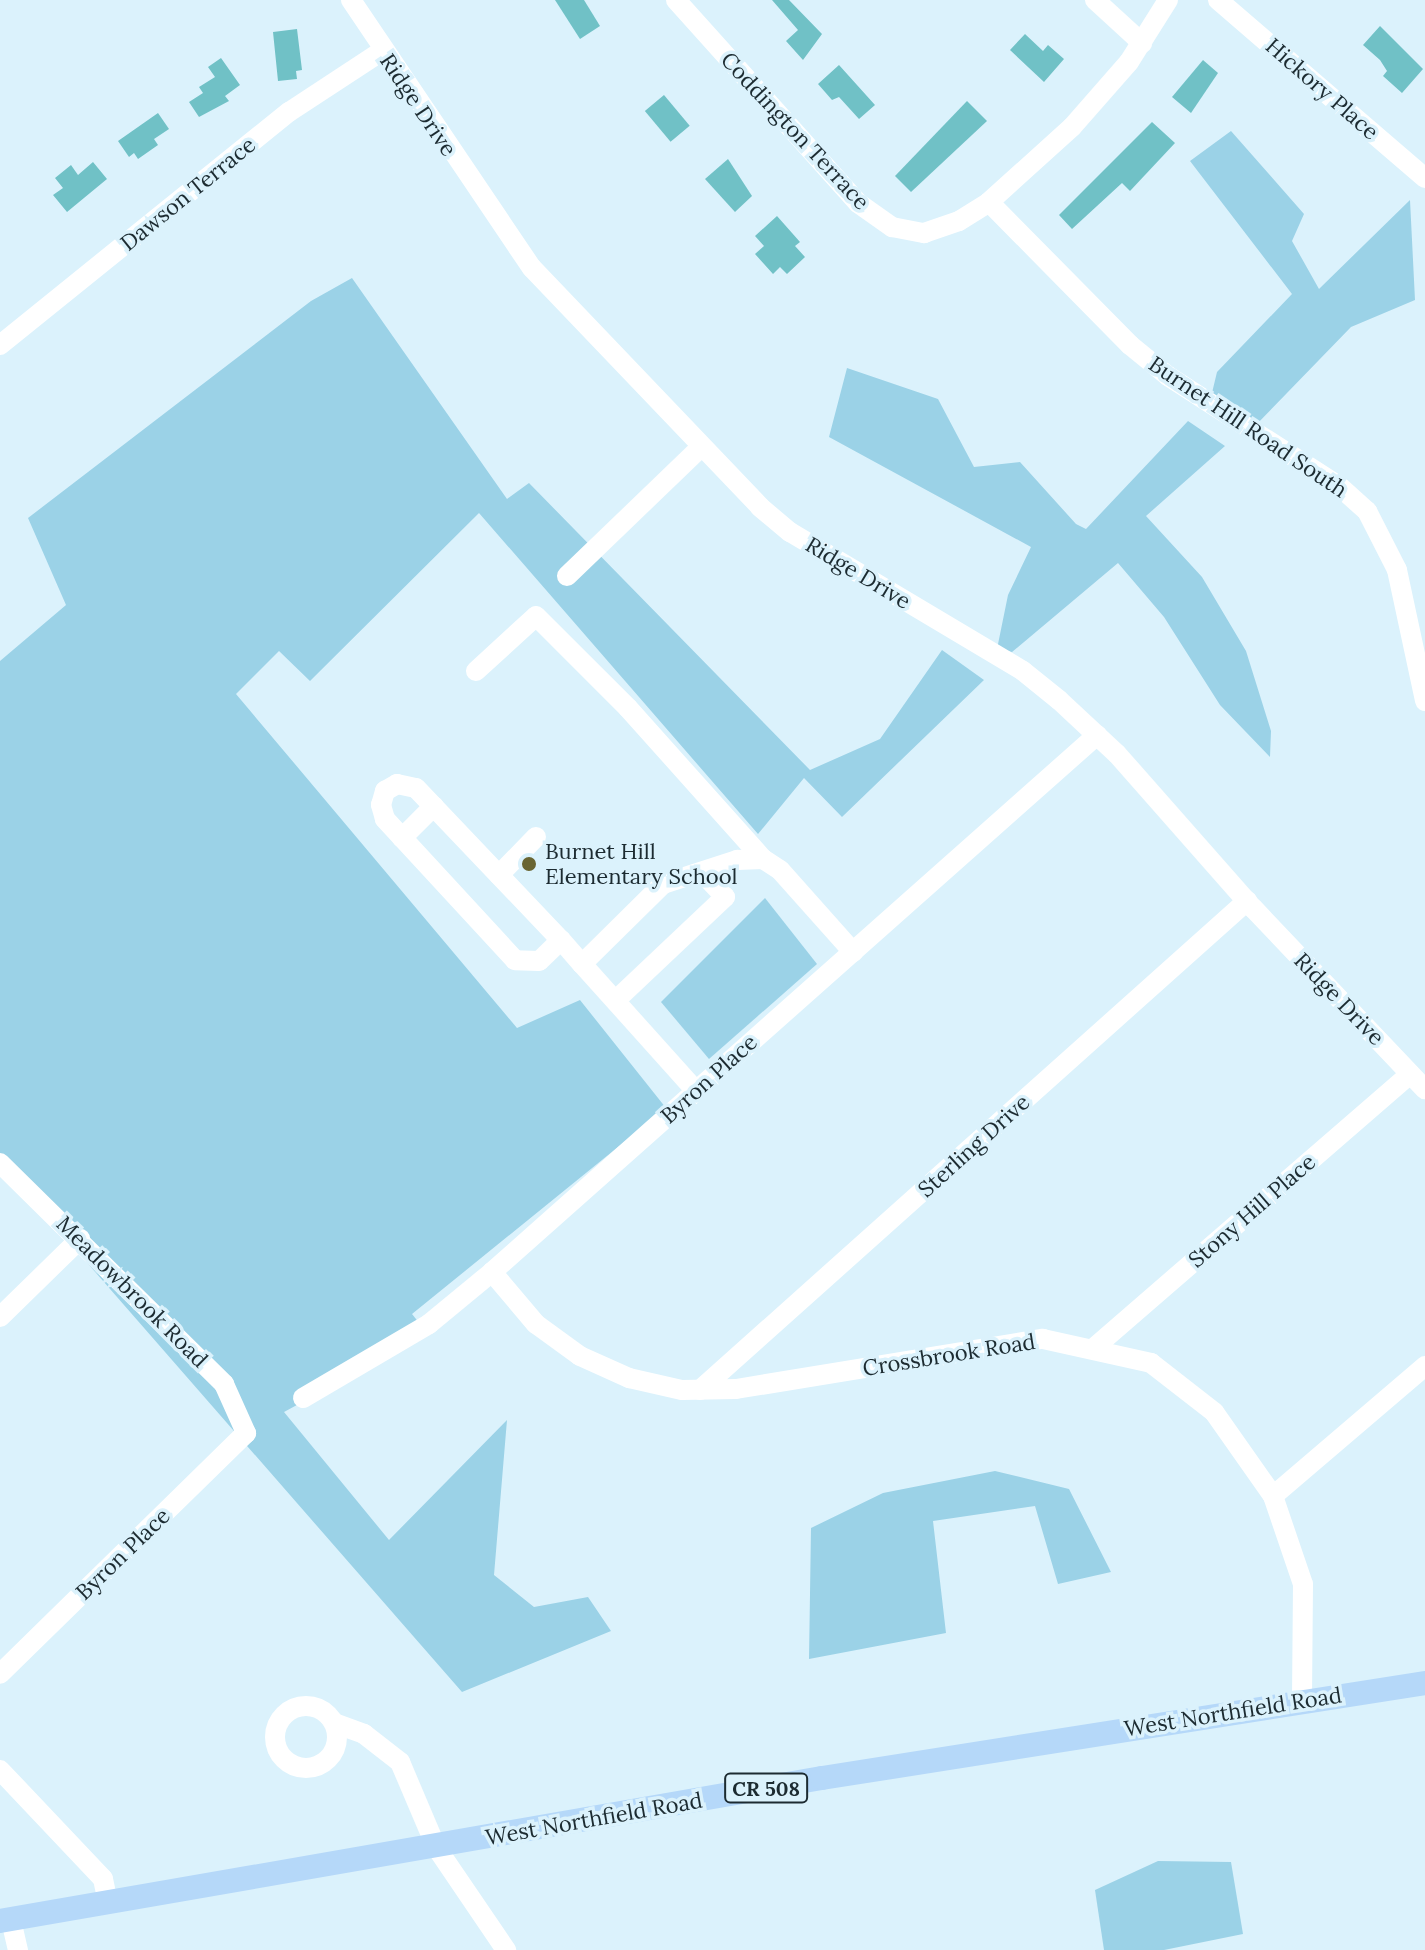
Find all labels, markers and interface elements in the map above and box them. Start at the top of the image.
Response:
street label: Hickory Place [1260,33,1384,145]
street label: Coddington Terrace [715,47,875,215]
street label: Ridge Drive [374,49,462,161]
street label: Dawson Terrace [115,132,261,256]
street label: Burnet Hill Road South [1144,351,1352,503]
street label: Ridge Drive [801,531,915,615]
place label: Burnet Hill Elementary School [545,838,738,890]
marker: Burnet Hill Elementary School [520,855,538,873]
street label: Ridge Drive [1289,947,1389,1051]
street label: Byron Place [655,1029,763,1129]
street label: Sterling Drive [913,1089,1035,1203]
street label: Stony Hill Place [1183,1149,1321,1273]
street label: Meadowbrook Road [51,1211,213,1373]
street label: Crossbrook Road [861,1328,1037,1382]
street label: Byron Place [71,1503,175,1605]
street label: West Northfield Road [1122,1682,1344,1742]
road number: CR 508 [724,1772,808,1804]
street label: West Northfield Road [483,1787,705,1851]

